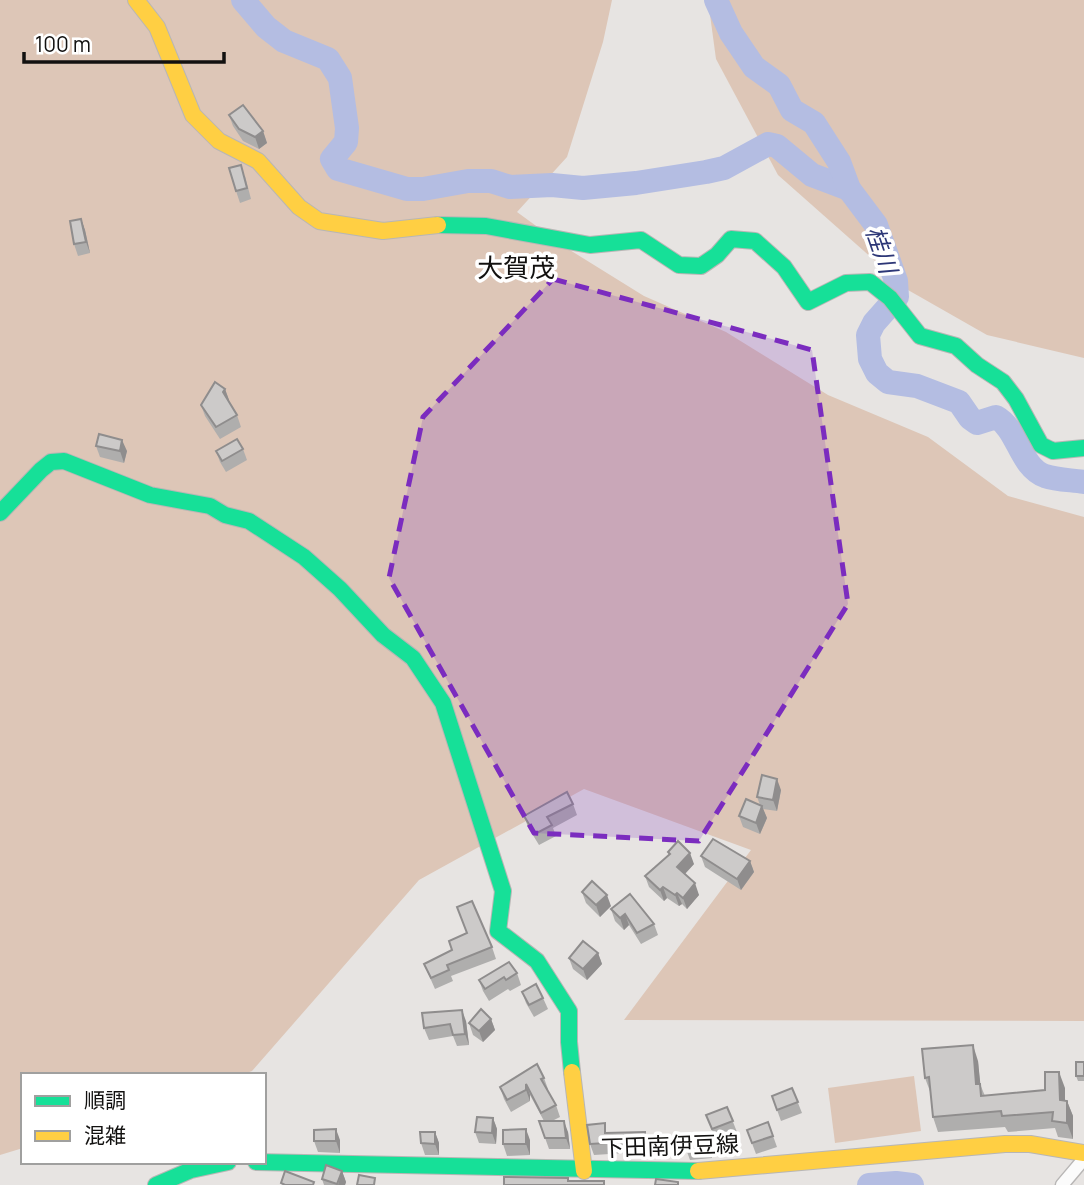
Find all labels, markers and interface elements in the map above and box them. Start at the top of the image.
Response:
scale bar [24,21,224,65]
text: 100 m [35,30,91,58]
water label: 桂川 [859,221,907,280]
district label: 大賀茂 [477,249,555,285]
legend [21,1073,266,1164]
text: 順調 [84,1086,126,1114]
text: 混雑 [84,1121,126,1149]
street label: 下田南伊豆線 [600,1127,739,1163]

